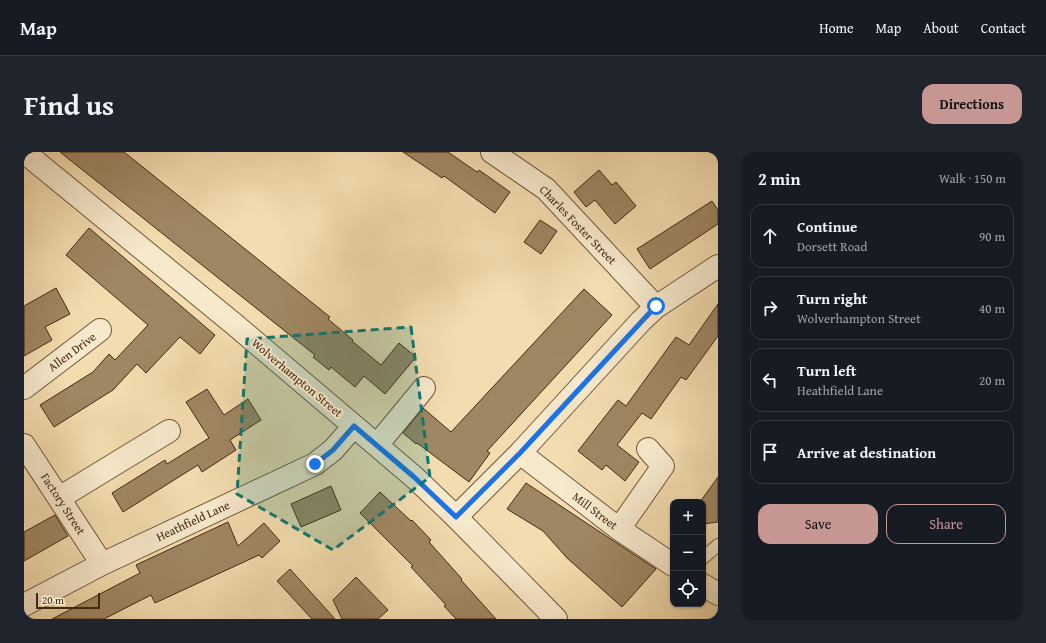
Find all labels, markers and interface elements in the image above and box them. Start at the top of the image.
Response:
text: Map [20,14,57,42]
text: Home [819,18,854,38]
text: Map [876,18,901,38]
text: About [923,18,959,38]
text: Contact [981,18,1026,38]
text: Find us [24,84,114,125]
button: Directions [922,84,1022,124]
text: 2 min [758,166,800,191]
text: Walk · 150 m [939,169,1006,188]
street label: Charles Foster Street [536,181,621,269]
text: Continue [797,216,858,237]
icon: ahead [759,225,781,247]
text: 90 m [979,227,1005,246]
text: Dorsett Road [797,237,867,256]
text: Turn right [797,288,868,309]
route start [647,297,665,315]
icon: right [759,297,781,319]
text: 40 m [979,299,1005,318]
text: Wolverhampton Street [797,309,921,328]
street label: Allen Drive [44,328,99,375]
street label: Wolverhampton Street [248,334,347,421]
text: Turn left [797,360,856,381]
icon: left [759,369,781,391]
text: 20 m [979,371,1005,390]
text: Heathfield Lane [797,381,883,400]
icon: arrive [759,441,781,463]
text: Arrive at destination [797,442,936,463]
route end [306,455,324,473]
street label: Factory Street [37,469,90,539]
street label: Mill Street [569,488,622,534]
street label: Heathfield Lane [153,496,233,545]
map controls [670,499,706,607]
button: + [670,499,706,535]
button: Save [758,504,878,544]
button: Share [886,504,1006,544]
button: − [670,535,706,571]
button: locate [670,571,706,607]
scale bar [36,591,100,610]
text: 20 m [42,592,64,608]

